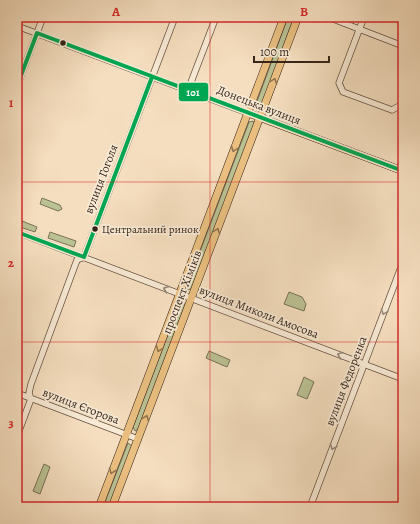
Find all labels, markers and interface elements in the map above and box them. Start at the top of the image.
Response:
text: A [111,3,121,20]
text: B [300,3,308,20]
unlabelled marker [58,38,68,48]
scale bar [254,38,329,64]
text: 100 m [260,44,289,60]
one-way arrow [269,77,277,84]
line badge: 101 [178,82,209,102]
street label: Донецька вулиця [215,82,303,128]
text: 101 [186,85,200,100]
text: 1 [9,94,14,111]
street label: вулиця Гоголя [80,142,122,216]
one-way arrow [231,146,239,153]
place label: Центральний ринок [102,222,199,237]
marker: Центральний ринок [90,224,100,234]
one-way arrow [212,228,220,235]
street label: проспект Хіміків [159,247,205,336]
text: 2 [8,254,15,271]
street label: вулиця Миколи Амосова [197,282,321,342]
one-way arrow [163,285,170,293]
one-way arrow [381,308,389,315]
street label: вулиця Федоренка [321,333,371,428]
one-way arrow [155,346,163,353]
one-way arrow [337,351,344,359]
street label: вулиця Єгорова [40,384,122,428]
text: 3 [8,414,14,431]
one-way arrow [141,415,149,422]
one-way arrow [330,443,338,450]
one-way arrow [109,467,117,474]

